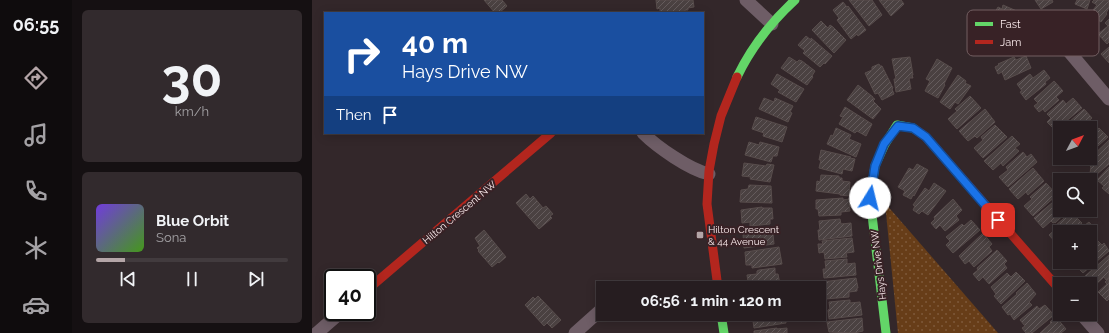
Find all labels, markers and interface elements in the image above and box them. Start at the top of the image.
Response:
legend [967,10,1099,56]
text: 06:55 [13,14,59,35]
text: Fast [1000,18,1021,31]
text: 40 m [402,27,468,60]
icon: right [336,28,388,80]
text: Jam [1000,36,1021,49]
text: 30 [162,47,222,108]
text: Hays Drive NW [402,61,528,82]
icon: directions [22,64,50,92]
text: km/h [175,104,209,119]
icon: arrive [379,104,401,126]
text: Then [336,106,371,124]
icon: music [22,121,50,149]
north arrow [1053,121,1097,165]
map controls [1053,121,1097,321]
button: search [1053,173,1097,217]
icon: phone [22,177,50,205]
position arrow [849,177,891,219]
street label: Hilton Crescent NW [421,178,498,246]
pin [981,203,1015,237]
icon: arrive [987,209,1009,231]
text: Blue Orbit [156,212,229,230]
place label: Hilton Crescent & 44 Avenue [708,224,780,247]
button: + [1053,225,1097,269]
street label: Hays Drive NW [869,229,888,300]
text: Sona [156,230,186,245]
marker: Hilton Crescent & 44 Avenue [695,230,705,240]
icon: climate [22,234,50,262]
icon: previous [117,268,139,290]
icon: pause [181,268,203,290]
icon: next [245,268,267,290]
speed limit sign: 40 [324,269,376,321]
button: − [1053,277,1097,321]
icon: car [22,291,50,319]
text: 06:56 · 1 min · 120 m [640,292,782,310]

